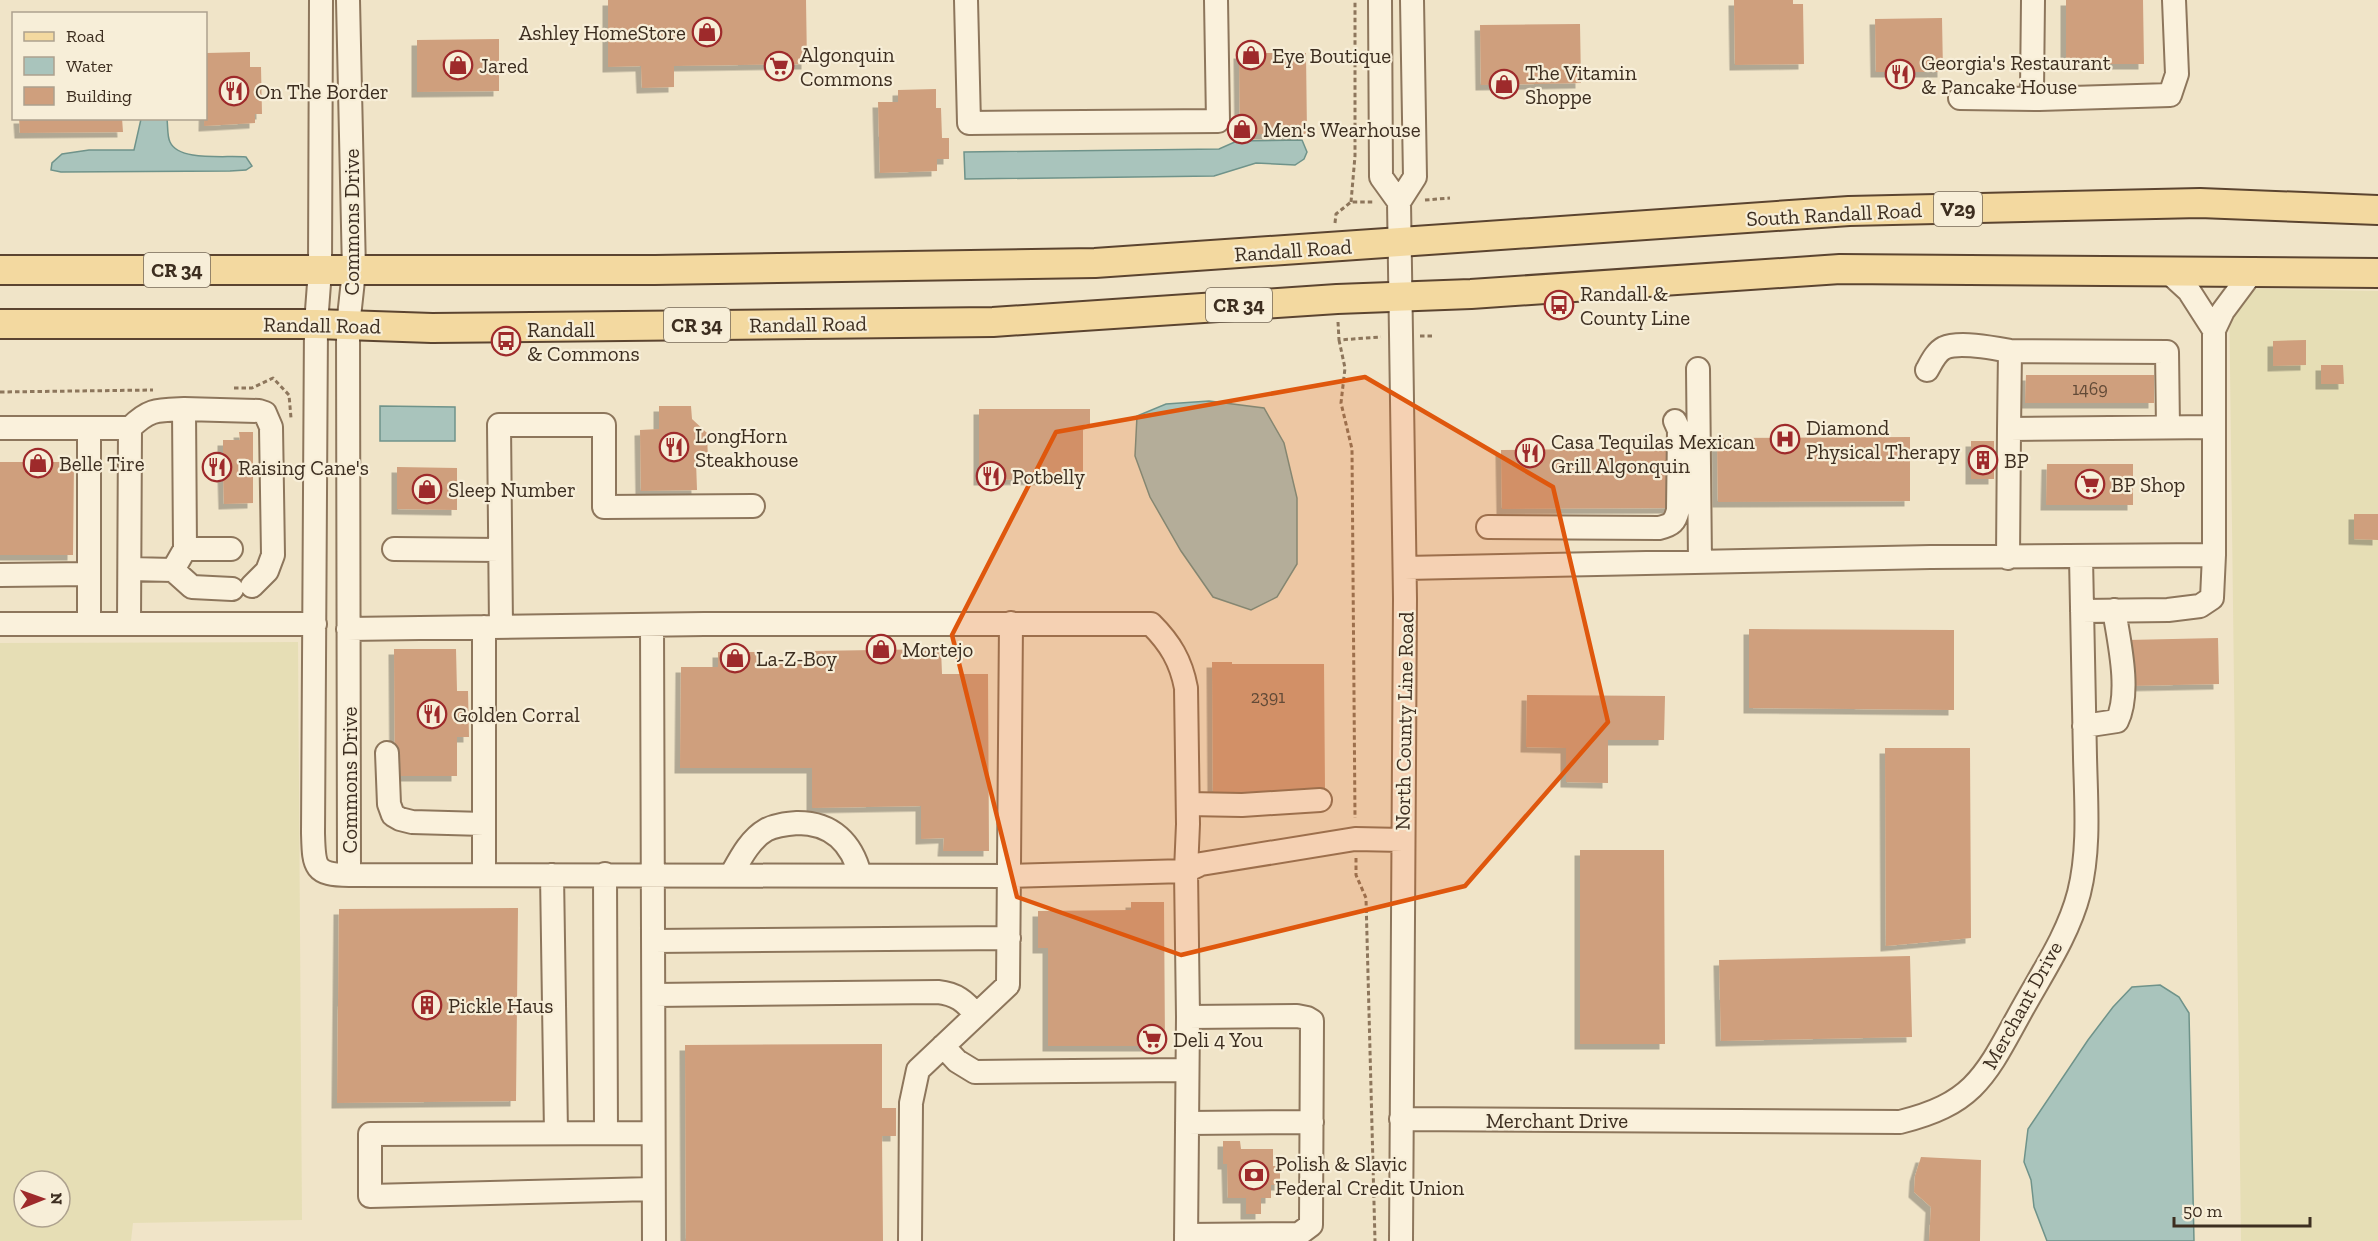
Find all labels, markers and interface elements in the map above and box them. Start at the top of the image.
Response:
legend [12,12,207,120]
shop icon: Ashley HomeStore [691,16,723,48]
place label: Ashley HomeStore [519,20,686,45]
text: Road [66,25,105,47]
shop icon: Eye Boutique [1235,39,1267,71]
place label: Algonquin Commons [800,42,894,91]
place label: Eye Boutique [1272,43,1391,68]
shop icon: Jared [442,49,474,81]
supermarket icon: Algonquin Commons [763,50,795,82]
place label: Georgia's Restaurant & Pancake House [1921,50,2111,99]
place label: Jared [479,53,529,78]
text: Water [66,55,113,77]
restaurant icon: Georgia's Restaurant & Pancake House [1884,58,1916,90]
place label: The Vitamin Shoppe [1525,60,1637,109]
shop icon: The Vitamin Shoppe [1488,68,1520,100]
restaurant icon: On The Border [218,75,250,107]
place label: On The Border [255,79,389,104]
text: Building [66,85,132,107]
shop icon: Men's Wearhouse [1226,113,1258,145]
place label: Men's Wearhouse [1263,117,1421,142]
street label: Commons Drive [339,148,364,295]
road number: V29 [1934,192,1982,226]
street label: South Randall Road [1746,197,1923,231]
street label: Randall Road [1233,233,1353,267]
road number: CR 34 [144,253,210,287]
place label: Randall & County Line [1580,281,1690,330]
road number: CR 34 [1206,288,1272,322]
bus stop icon: Randall & County Line [1543,289,1575,321]
road number: CR 34 [664,308,730,342]
street label: Randall Road [749,310,868,338]
street label: Randall Road [263,311,382,339]
place label: Randall & Commons [527,317,640,366]
bus stop icon: Randall & Commons [490,325,522,357]
house number: 1469 [2072,378,2108,400]
place label: Diamond Physical Therapy [1806,415,1960,464]
place label: LongHorn Steakhouse [695,423,798,472]
hospital icon: Diamond Physical Therapy [1769,423,1801,455]
place label: Casa Tequilas Mexican Grill Algonquin [1551,429,1755,478]
restaurant icon: LongHorn Steakhouse [658,431,690,463]
restaurant icon: Casa Tequilas Mexican Grill Algonquin [1514,437,1546,469]
building icon: BP [1967,444,1999,476]
shop icon: Belle Tire [22,447,54,479]
place label: BP [2004,448,2029,473]
place label: Belle Tire [59,451,145,476]
restaurant icon: Raising Cane's [201,451,233,483]
place label: Raising Cane's [238,455,369,480]
restaurant icon: Potbelly [975,460,1007,492]
place label: Potbelly [1012,464,1085,489]
supermarket icon: BP Shop [2074,468,2106,500]
place label: BP Shop [2111,472,2185,497]
shop icon: Sleep Number [411,473,443,505]
place label: Sleep Number [448,477,576,502]
street label: North County Line Road [1390,611,1418,831]
shop icon: Mortejo [865,633,897,665]
place label: Mortejo [902,637,973,663]
shop icon: La-Z-Boy [719,642,751,674]
place label: La-Z-Boy [756,646,837,671]
house number: 2391 [1251,686,1285,708]
restaurant icon: Golden Corral [416,698,448,730]
place label: Golden Corral [453,702,580,727]
street label: Commons Drive [337,706,362,853]
street label: Merchant Drive [1977,937,2068,1073]
building icon: Pickle Haus [411,989,443,1021]
place label: Pickle Haus [448,993,554,1018]
supermarket icon: Deli 4 You [1136,1023,1168,1055]
place label: Deli 4 You [1173,1027,1263,1052]
street label: Merchant Drive [1486,1108,1628,1133]
place label: Polish & Slavic Federal Credit Union [1275,1151,1464,1200]
bank icon: Polish & Slavic Federal Credit Union [1238,1159,1270,1191]
north arrow [12,1169,72,1229]
scale bar [2174,1190,2310,1228]
text: N [47,1192,66,1205]
text: 50 m [2183,1200,2223,1222]

